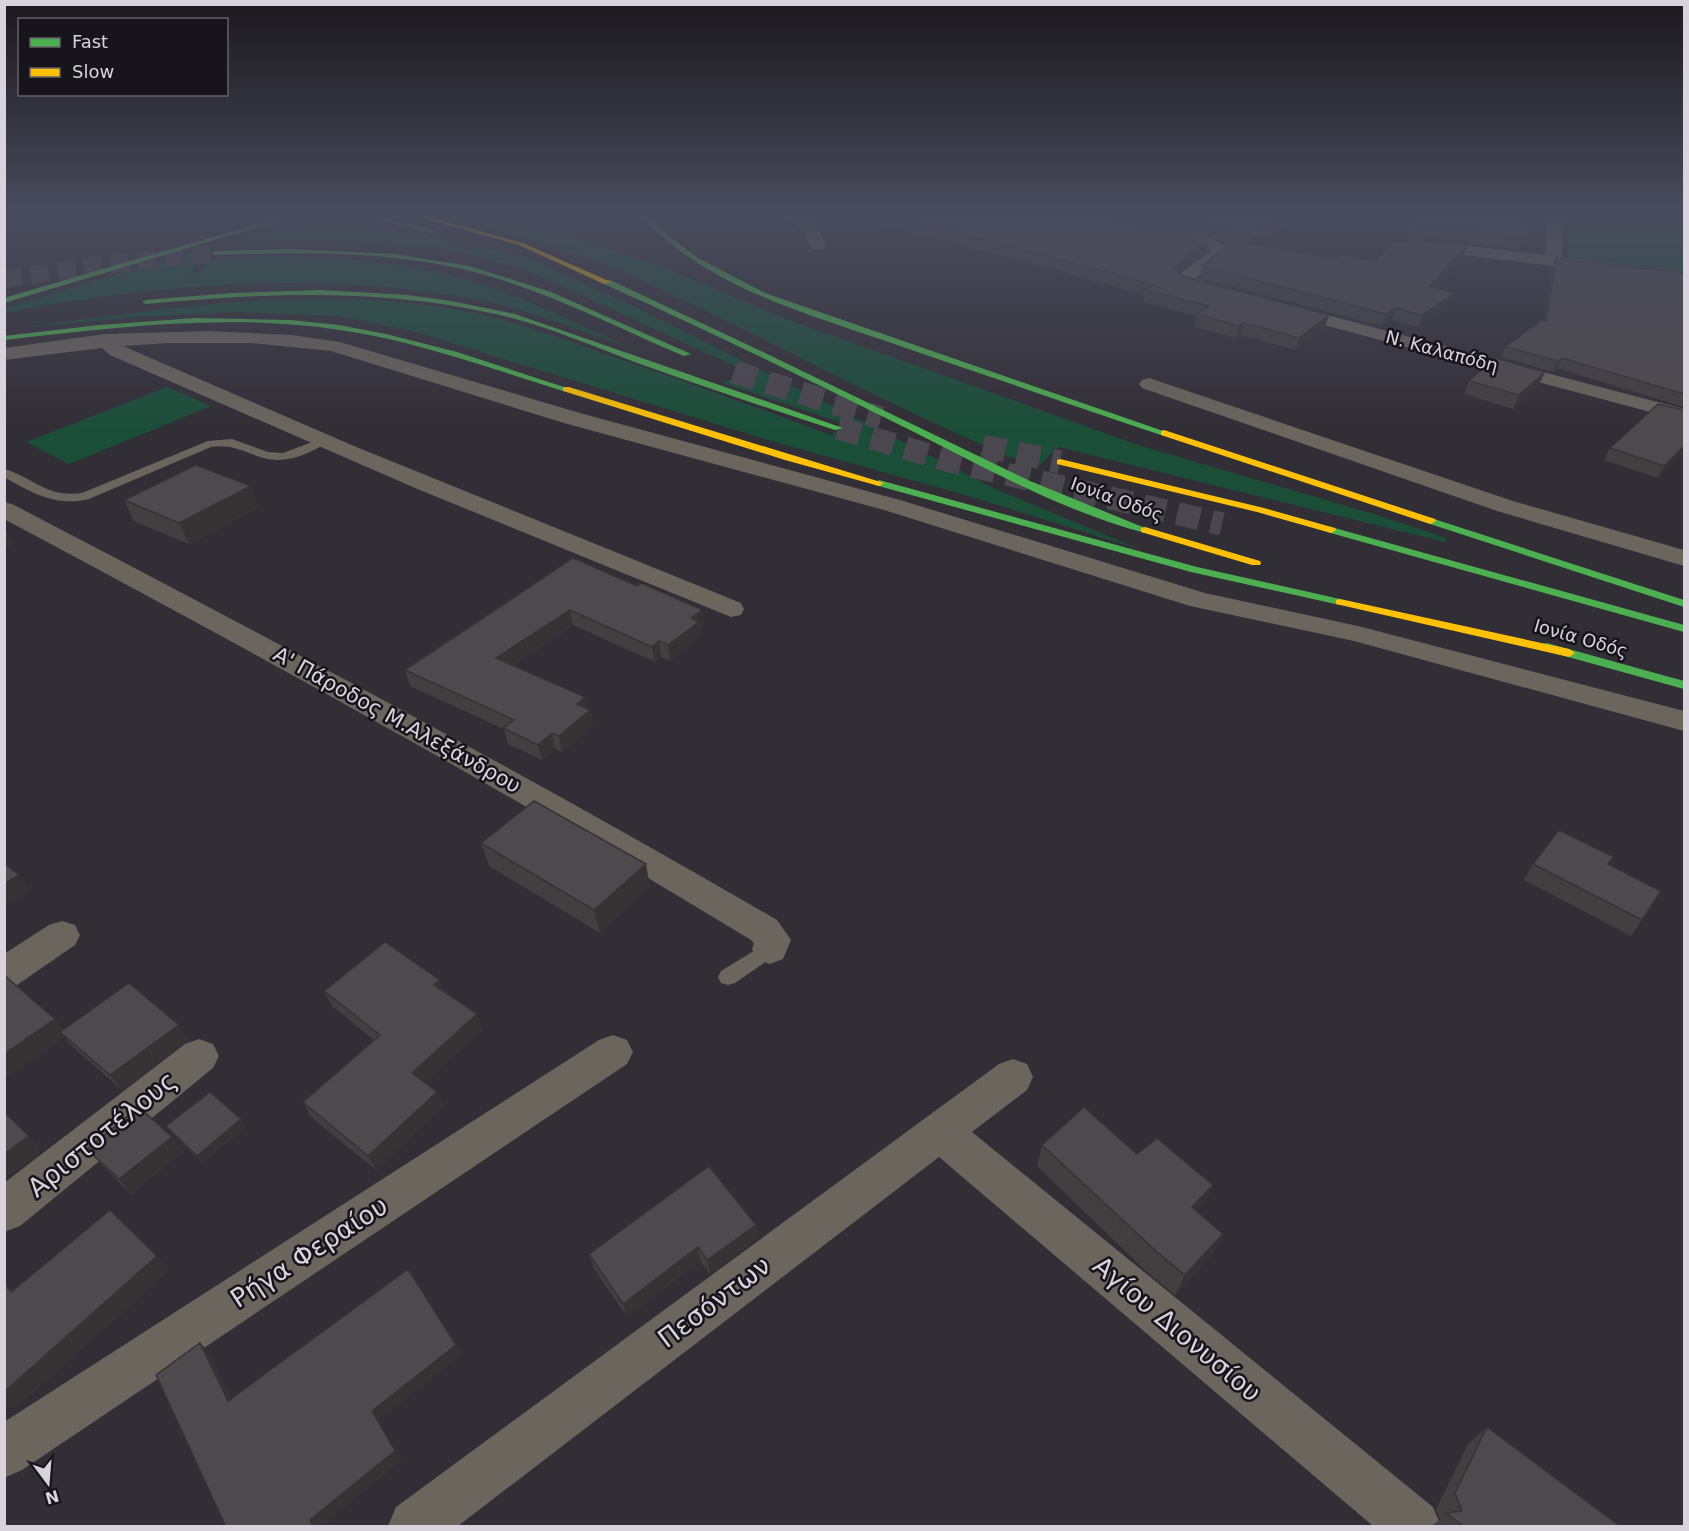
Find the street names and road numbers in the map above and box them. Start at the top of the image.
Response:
street label: Ν. Καλαπόδη [1384,326,1500,376]
street label: Ιονία Οδός [1068,473,1166,525]
street label: Ιονία Οδός [1532,615,1630,661]
street label: Α' Πάροδος Μ.Αλεξάνδρου [269,642,525,798]
street label: Αριστοτέλους [22,1065,182,1203]
street label: Ρήγα Φεραίου [225,1190,393,1314]
street label: Πεσόντων [652,1250,776,1354]
street label: Αγίου Διονυσίου [1087,1250,1267,1408]

